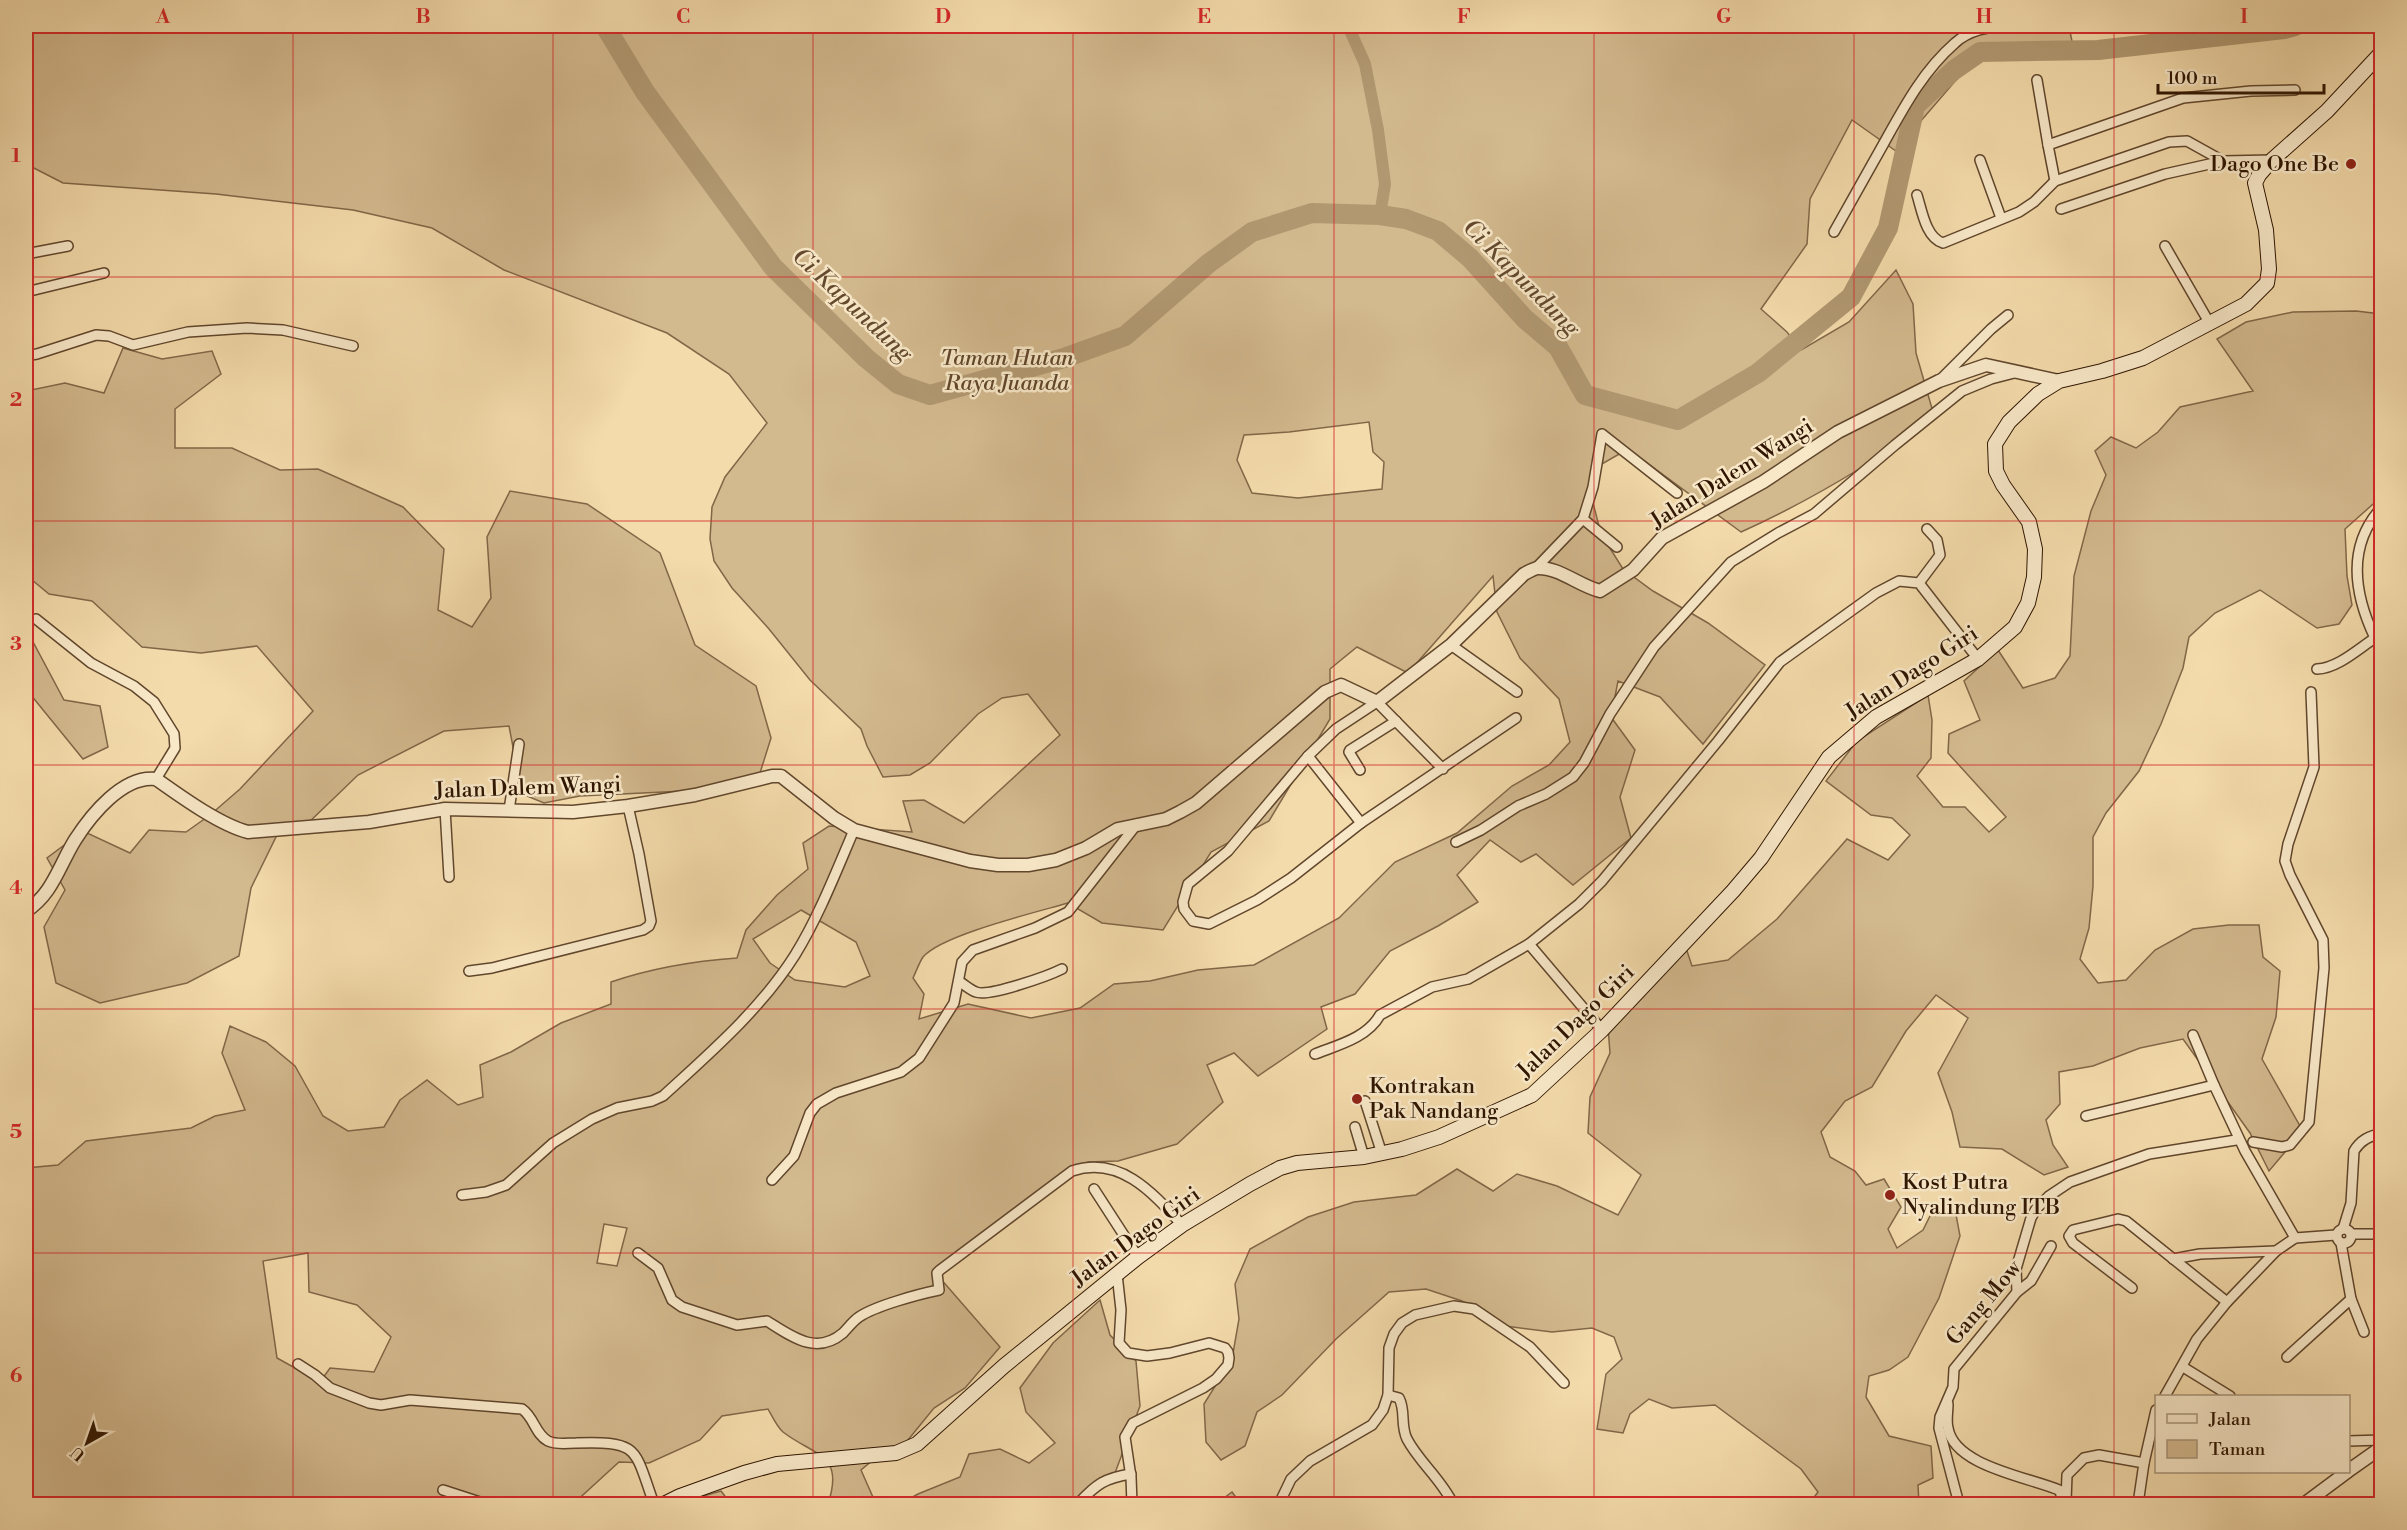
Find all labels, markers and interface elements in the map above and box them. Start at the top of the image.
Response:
text: A [155,5,171,30]
text: B [415,5,431,30]
text: C [676,5,690,30]
text: D [935,5,951,30]
text: E [1197,5,1211,30]
text: F [1457,5,1471,30]
text: G [1716,5,1732,30]
text: H [1976,5,1993,30]
text: I [2240,5,2248,30]
scale bar [2158,57,2324,95]
text: 100 m [2167,67,2218,90]
text: 1 [11,144,21,169]
place label: Dago One Be [2210,151,2339,178]
marker: Dago One Be [2344,157,2358,171]
water label: Ci Kapundung [1456,213,1587,344]
water label: Ci Kapundung [786,242,920,369]
park label: Taman Hutan Raya Juanda [940,345,1074,397]
text: 2 [10,388,22,413]
street label: Jalan Dalem Wangi [1645,413,1818,535]
street label: Jalan Dago Giri [1840,620,1983,727]
text: 3 [10,632,22,657]
street label: Jalan Dalem Wangi [433,771,622,805]
text: 4 [9,876,23,901]
street label: Jalan Dago Giri [1511,959,1640,1086]
place label: Kontrakan Pak Nandang [1369,1073,1499,1125]
marker: Kontrakan Pak Nandang [1350,1092,1364,1106]
text: 5 [10,1120,22,1145]
place label: Kost Putra Nyalindung ITB [1902,1169,2060,1221]
street label: Jalan Dago Giri [1065,1181,1206,1293]
marker: Kost Putra Nyalindung ITB [1883,1188,1897,1202]
street label: Gang Mow [1941,1254,2028,1351]
text: 6 [10,1364,23,1389]
legend [2155,1395,2350,1473]
text: Jalan [2208,1408,2251,1431]
north arrow [57,1413,117,1473]
text: Taman [2209,1438,2266,1461]
text: U [66,1442,89,1465]

